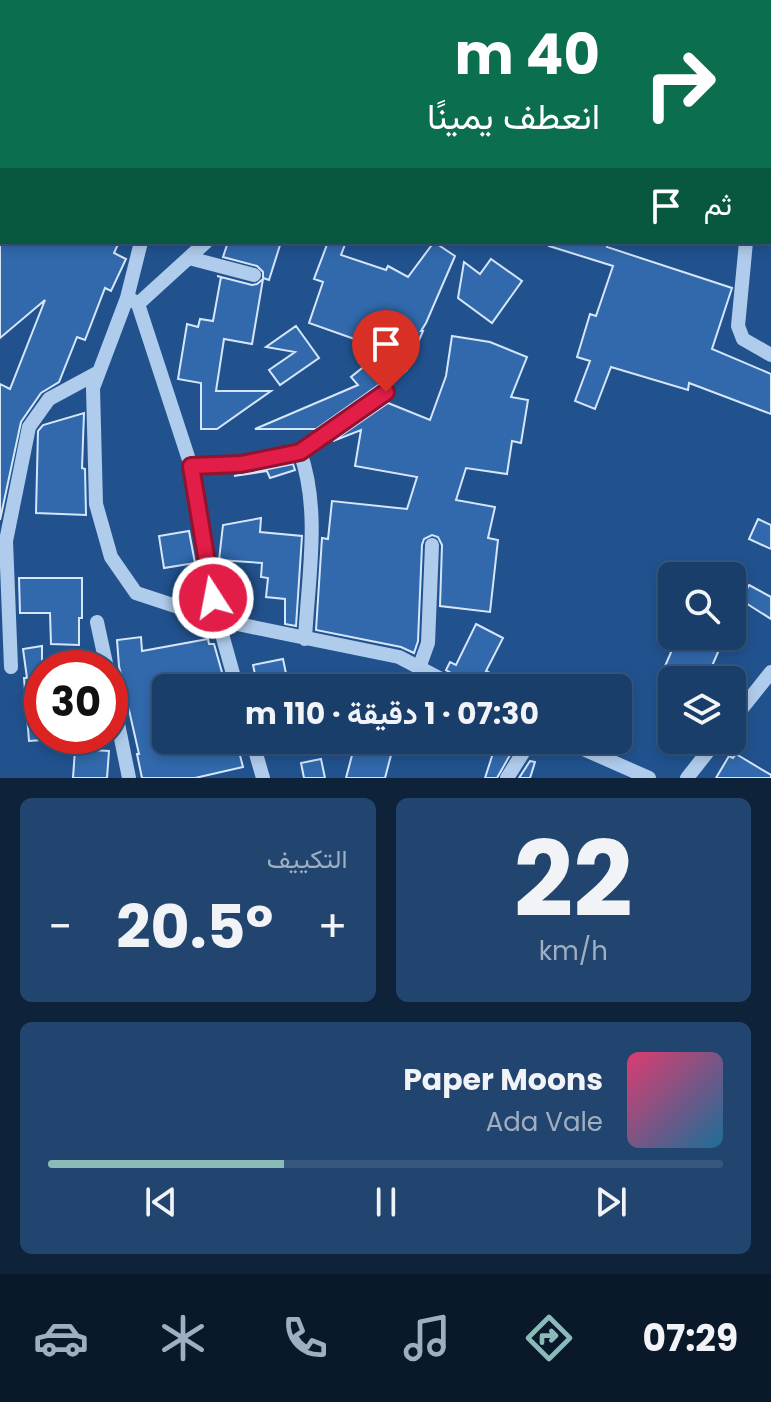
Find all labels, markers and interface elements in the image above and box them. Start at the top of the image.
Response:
text: 40 m [454,15,600,94]
icon: right [628,32,732,136]
text: انعطف يمينًا [427,91,600,142]
text: ثم [704,183,732,226]
icon: arrive [644,184,688,228]
pin [352,310,420,392]
icon: arrive [364,322,408,366]
position arrow [171,556,255,640]
map controls [658,562,746,754]
button: search [658,562,746,650]
speed limit sign: 30 [24,650,128,754]
button: layers [658,666,746,754]
text: 07:30 · 1 دقيقة · 110 m [245,692,539,735]
text: 22 [514,807,633,952]
text: التكييف [267,841,348,877]
text: 20.5° [116,885,273,969]
text: − [48,896,72,957]
text: + [317,896,348,957]
text: km/h [539,933,608,969]
text: Paper Moons [403,1058,603,1101]
text: Ada Vale [486,1104,603,1140]
icon: previous [139,1180,183,1224]
icon: pause [364,1180,408,1224]
icon: next [589,1180,633,1224]
icon: car [33,1310,89,1366]
icon: climate [155,1310,211,1366]
icon: phone [277,1310,333,1366]
icon: music [399,1310,455,1366]
icon: directions [521,1310,577,1366]
text: 07:29 [642,1313,738,1364]

